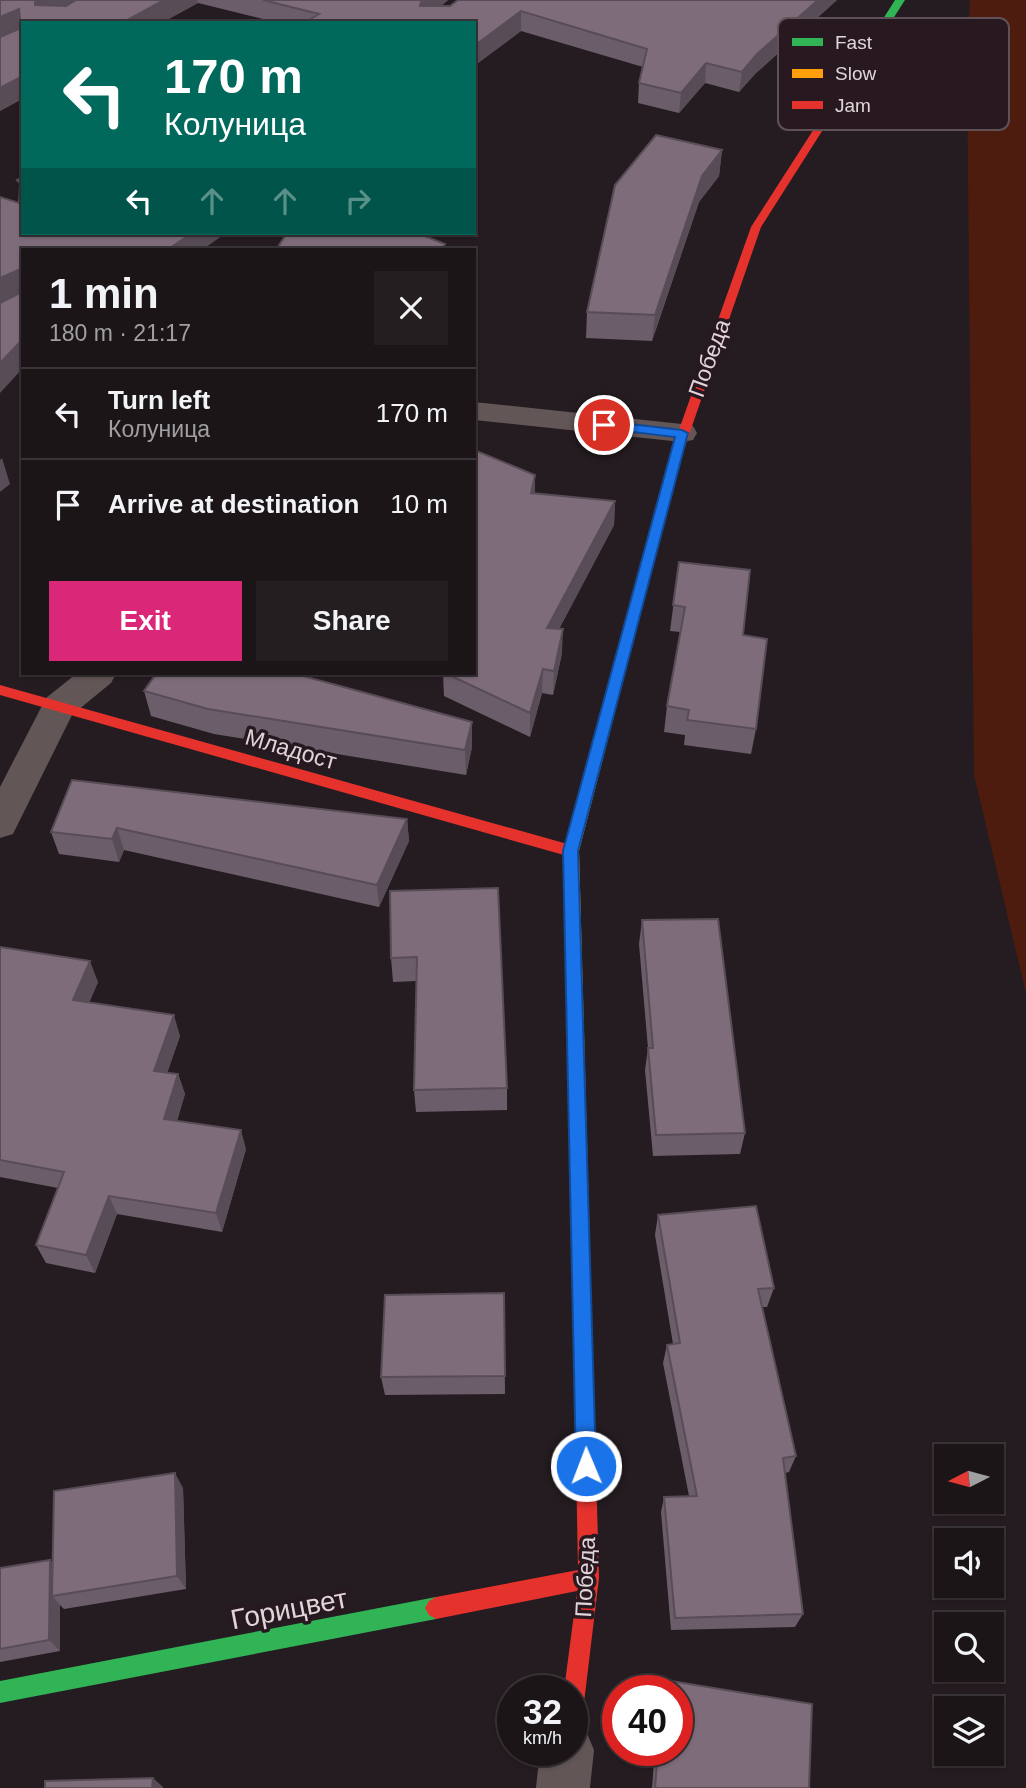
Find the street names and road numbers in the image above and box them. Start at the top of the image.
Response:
street label: Победа [683,315,735,400]
street label: Младост [242,724,340,775]
street label: Победа [570,1536,600,1618]
street label: Горицвет [228,1582,350,1635]

